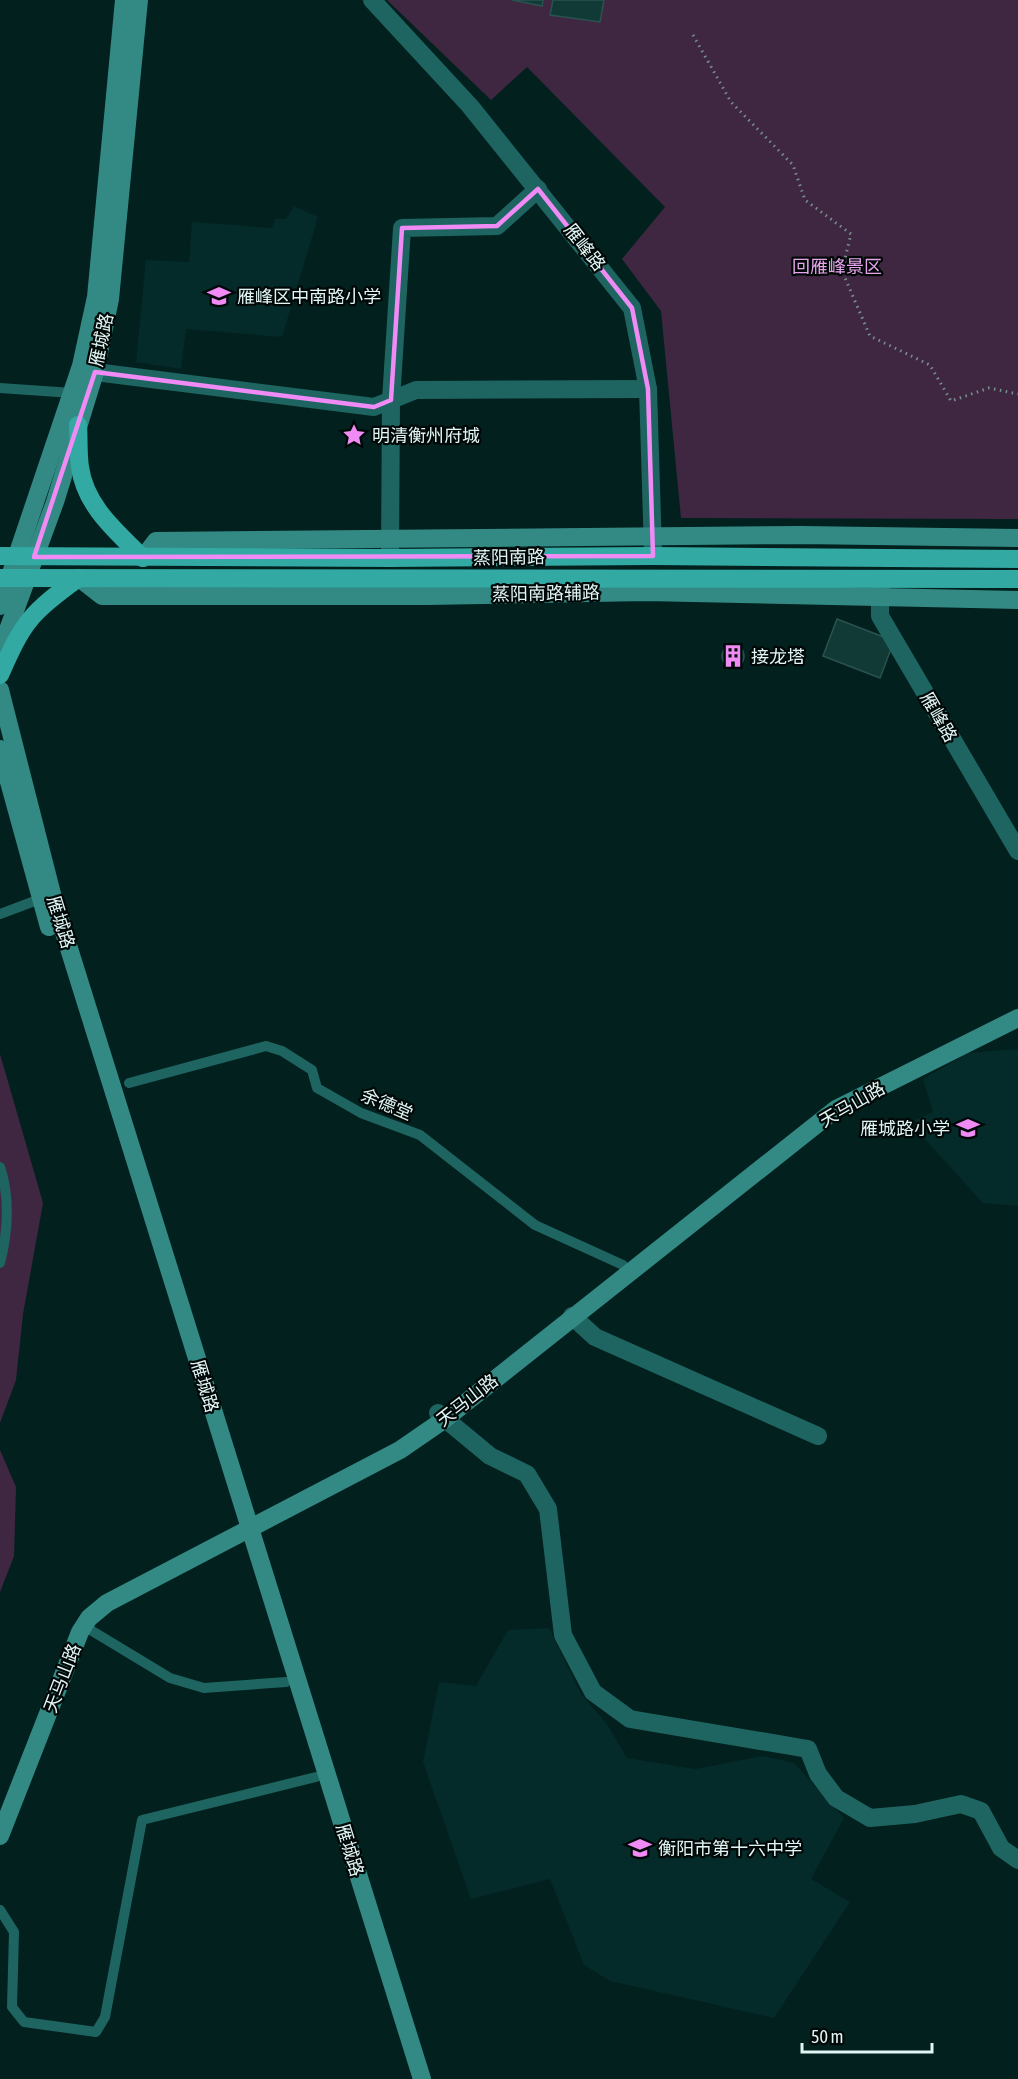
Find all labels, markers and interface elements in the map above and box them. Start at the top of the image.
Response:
street label: 雁峰路 [560,219,610,275]
park label: 回雁峰景区 [792,256,882,277]
school or university icon: 雁峰区中南路小学 [206,283,232,309]
place label: 雁峰区中南路小学 [237,286,381,307]
street label: 雁城路 [85,311,117,369]
place icon: 明清衡州府城 [341,422,367,448]
place label: 明清衡州府城 [372,425,480,446]
street label: 蒸阳南路 [473,546,545,568]
street label: 蒸阳南路辅路 [492,582,600,604]
building icon: 接龙塔 [720,643,746,669]
place label: 接龙塔 [751,646,805,667]
street label: 雁峰路 [916,688,962,746]
street label: 雁城路 [43,893,79,951]
street label: 天马山路 [816,1077,888,1131]
street label: 余德堂 [358,1084,416,1124]
school or university icon: 雁城路小学 [955,1115,981,1141]
place label: 雁城路小学 [860,1118,950,1139]
street label: 雁城路 [187,1357,223,1415]
street label: 天马山路 [432,1370,502,1430]
street label: 天马山路 [39,1641,85,1715]
street label: 雁城路 [332,1821,368,1879]
school or university icon: 衡阳市第十六中学 [627,1835,653,1861]
place label: 衡阳市第十六中学 [658,1838,802,1859]
scale bar [802,2016,932,2054]
text: 50 m [811,2026,843,2047]

